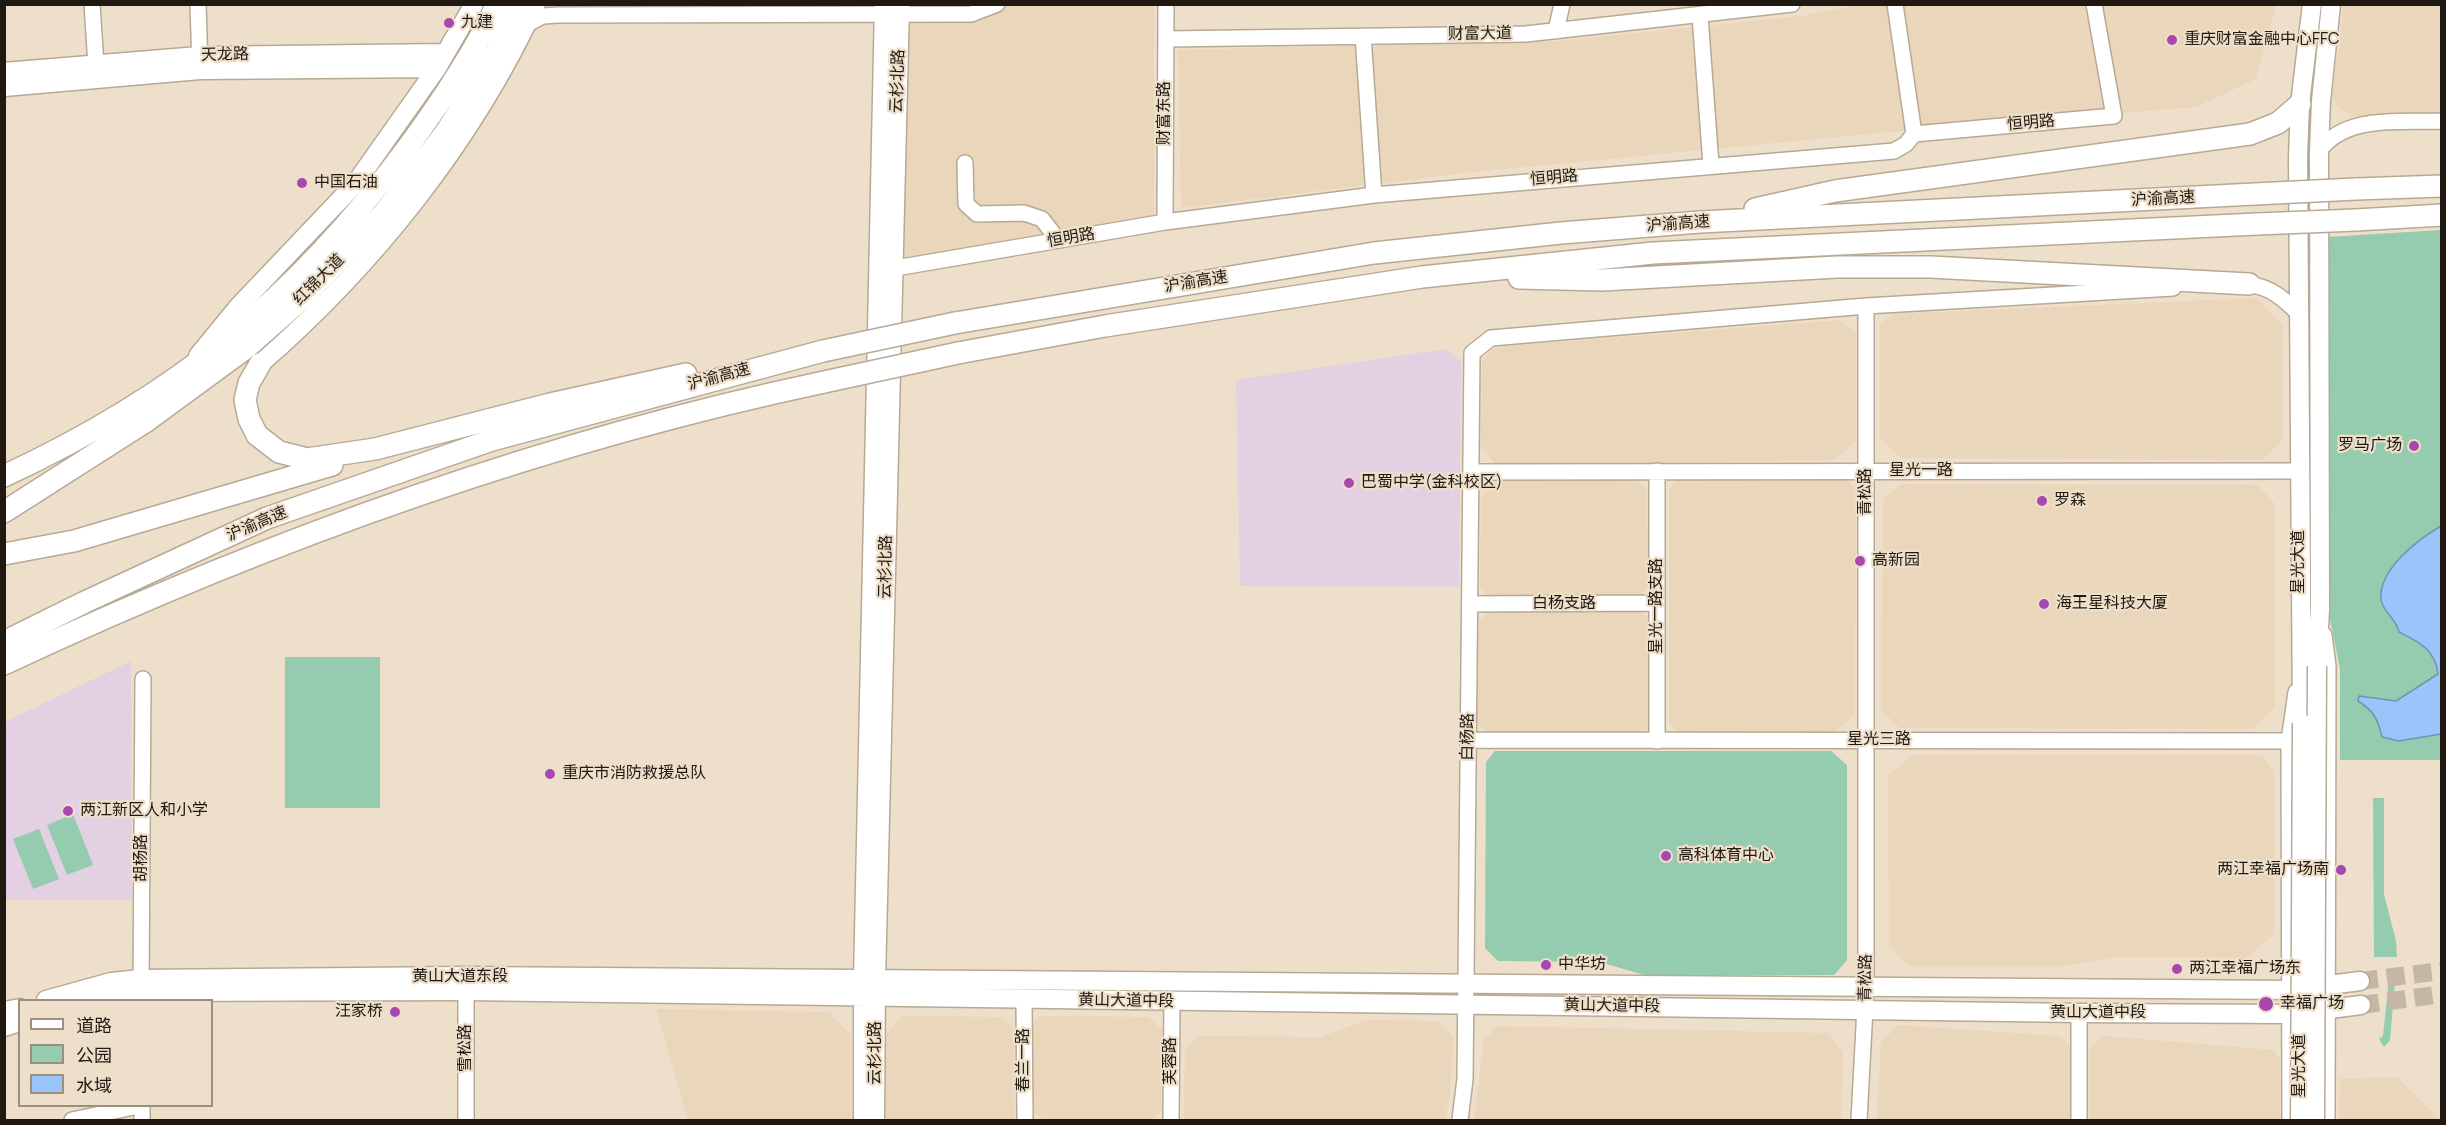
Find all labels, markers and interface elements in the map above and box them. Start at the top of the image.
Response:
place label: 九建 [461,13,493,33]
marker: 九建 [442,16,456,30]
street label: 财富大道 [1448,24,1512,44]
place label: 重庆财富金融中心FFC [2184,30,2340,50]
marker: 重庆财富金融中心FFC [2165,33,2179,47]
street label: 天龙路 [201,45,249,65]
street label: 云杉北路 [887,49,909,113]
street label: 财富东路 [1155,81,1175,145]
street label: 恒明路 [2006,111,2056,135]
street label: 恒明路 [1529,166,1579,190]
place label: 中国石油 [314,173,378,193]
marker: 中国石油 [295,176,309,190]
street label: 沪渝高速 [2131,188,2195,210]
street label: 沪渝高速 [1645,212,1711,236]
street label: 恒明路 [1046,224,1096,252]
street label: 红锦大道 [290,251,348,309]
street label: 沪渝高速 [1163,268,1229,296]
street label: 沪渝高速 [686,359,752,395]
place label: 罗马广场 [2338,436,2402,456]
marker: 罗马广场 [2407,439,2421,453]
street label: 星光一路 [1889,461,1953,481]
street label: 青松路 [1856,468,1876,516]
place label: 巴蜀中学(金科校区) [1361,473,1503,493]
marker: 巴蜀中学(金科校区) [1342,476,1356,490]
place label: 罗森 [2054,491,2086,511]
marker: 罗森 [2035,494,2049,508]
street label: 沪渝高速 [224,503,290,545]
street label: 星光大道 [2289,530,2309,594]
street label: 云杉北路 [876,535,896,599]
place label: 高新园 [1872,551,1920,571]
marker: 高新园 [1853,554,1867,568]
street label: 星光一路支路 [1647,558,1667,654]
street label: 白杨支路 [1532,594,1596,614]
place label: 海王星科技大厦 [2056,594,2168,614]
marker: 海王星科技大厦 [2037,597,2051,611]
street label: 白杨路 [1458,713,1478,761]
street label: 星光三路 [1847,730,1911,750]
place label: 重庆市消防救援总队 [562,764,706,784]
marker: 重庆市消防救援总队 [543,767,557,781]
place label: 两江新区人和小学 [80,801,208,821]
marker: 两江新区人和小学 [61,804,75,818]
street label: 胡杨路 [132,834,152,882]
place label: 高科体育中心 [1678,846,1774,866]
marker: 高科体育中心 [1659,849,1673,863]
place label: 两江幸福广场南 [2217,860,2329,880]
marker: 两江幸福广场南 [2334,863,2348,877]
street label: 青松路 [1856,954,1876,1002]
place label: 中华坊 [1558,955,1606,975]
marker: 中华坊 [1539,958,1553,972]
place label: 两江幸福广场东 [2189,959,2301,979]
marker: 两江幸福广场东 [2170,962,2184,976]
street label: 黄山大道东段 [412,967,508,987]
street label: 黄山大道中段 [1078,991,1174,1011]
place label: 幸福广场 [2280,994,2344,1014]
marker: 幸福广场 [2257,995,2275,1013]
street label: 黄山大道中段 [1564,996,1660,1016]
legend [18,999,213,1107]
place label: 汪家桥 [335,1002,383,1022]
street label: 黄山大道中段 [2050,1003,2146,1023]
marker: 汪家桥 [388,1005,402,1019]
text: 道路 [76,1013,112,1037]
street label: 云杉北路 [866,1021,886,1085]
street label: 雪松路 [456,1024,476,1072]
street label: 春兰一路 [1014,1028,1034,1092]
street label: 星光大道 [2290,1034,2310,1098]
street label: 芙蓉路 [1161,1037,1181,1085]
text: 公园 [76,1043,112,1067]
text: 水域 [76,1073,112,1097]

